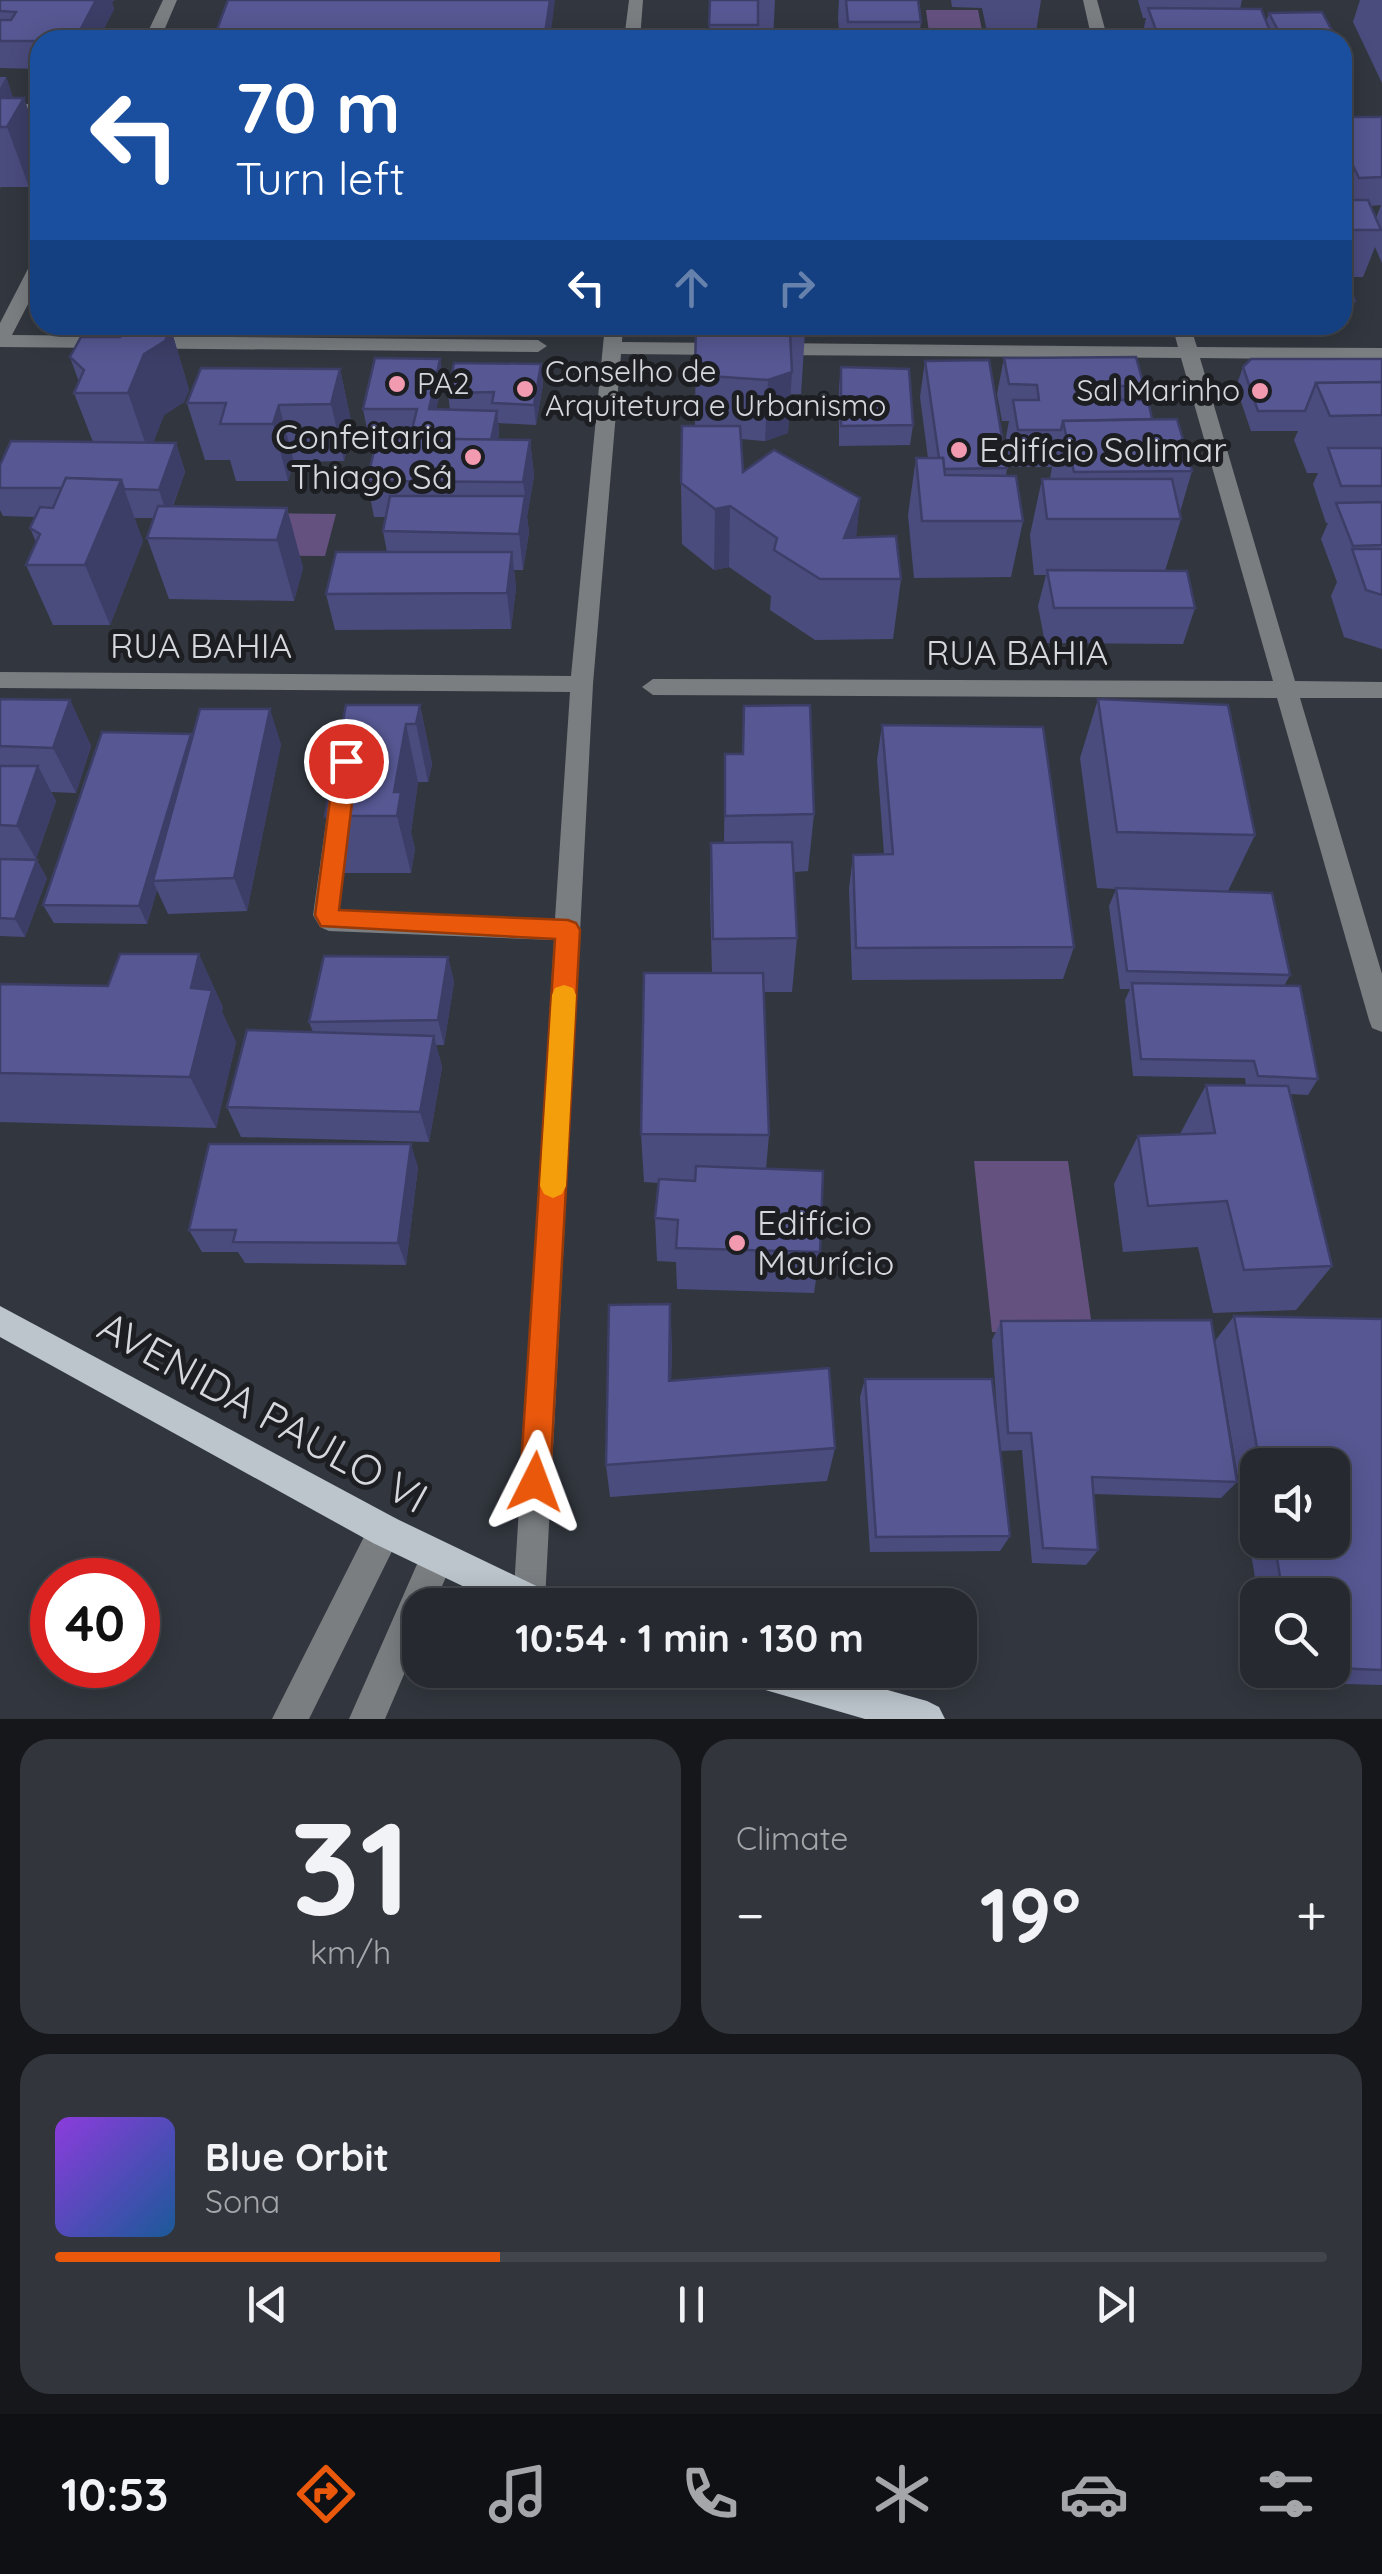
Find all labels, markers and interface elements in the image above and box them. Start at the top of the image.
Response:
text: 70 m [235,63,401,151]
icon: left [70,70,200,200]
text: Turn left [235,150,405,206]
icon: left [559,260,614,315]
icon: ahead [664,260,719,315]
icon: right [769,260,824,315]
place label: Conselho de Arquitetura e Urbanismo [545,352,887,424]
place label: PA2 [417,364,470,402]
place label: Sal Marinho [1076,371,1240,409]
marker: PA2 [386,373,408,395]
marker: Conselho de Arquitetura e Urbanismo [514,378,536,400]
marker: Sal Marinho [1249,380,1271,402]
place label: Confeitaria Thiago Sá [275,414,453,498]
place label: Edifício Solimar [979,427,1227,471]
marker: Edifício Solimar [948,439,970,461]
marker: Confeitaria Thiago Sá [462,446,484,468]
street label: RUA BAHIA [110,623,292,667]
street label: RUA BAHIA [926,630,1108,674]
pin [304,719,389,804]
icon: arrive [319,734,374,789]
place label: Edifício Maurício [757,1200,894,1284]
marker: Edifício Maurício [726,1232,748,1254]
street label: AVENIDA PAULO VI [89,1299,437,1524]
position arrow [483,1430,587,1534]
map controls [1240,1448,1350,1688]
button: sound [1240,1448,1350,1558]
speed limit sign: 40 [30,1558,160,1688]
button: search [1240,1578,1350,1688]
text: 10:54 · 1 min · 130 m [515,1614,864,1662]
text: 31 [290,1785,411,1948]
text: Climate [736,1818,848,1858]
text: 19° [980,1867,1081,1961]
text: − [736,1880,765,1949]
text: + [1296,1880,1327,1949]
text: km/h [310,1932,391,1972]
text: Blue Orbit [205,2133,389,2181]
text: Sona [205,2181,280,2221]
icon: previous [240,2277,295,2332]
icon: pause [664,2277,719,2332]
icon: next [1088,2277,1143,2332]
icon: directions [291,2459,361,2529]
icon: music [483,2459,553,2529]
icon: phone [675,2459,745,2529]
icon: climate [867,2459,937,2529]
icon: car [1059,2459,1129,2529]
icon: filters [1251,2459,1321,2529]
text: 10:53 [61,2466,169,2522]

